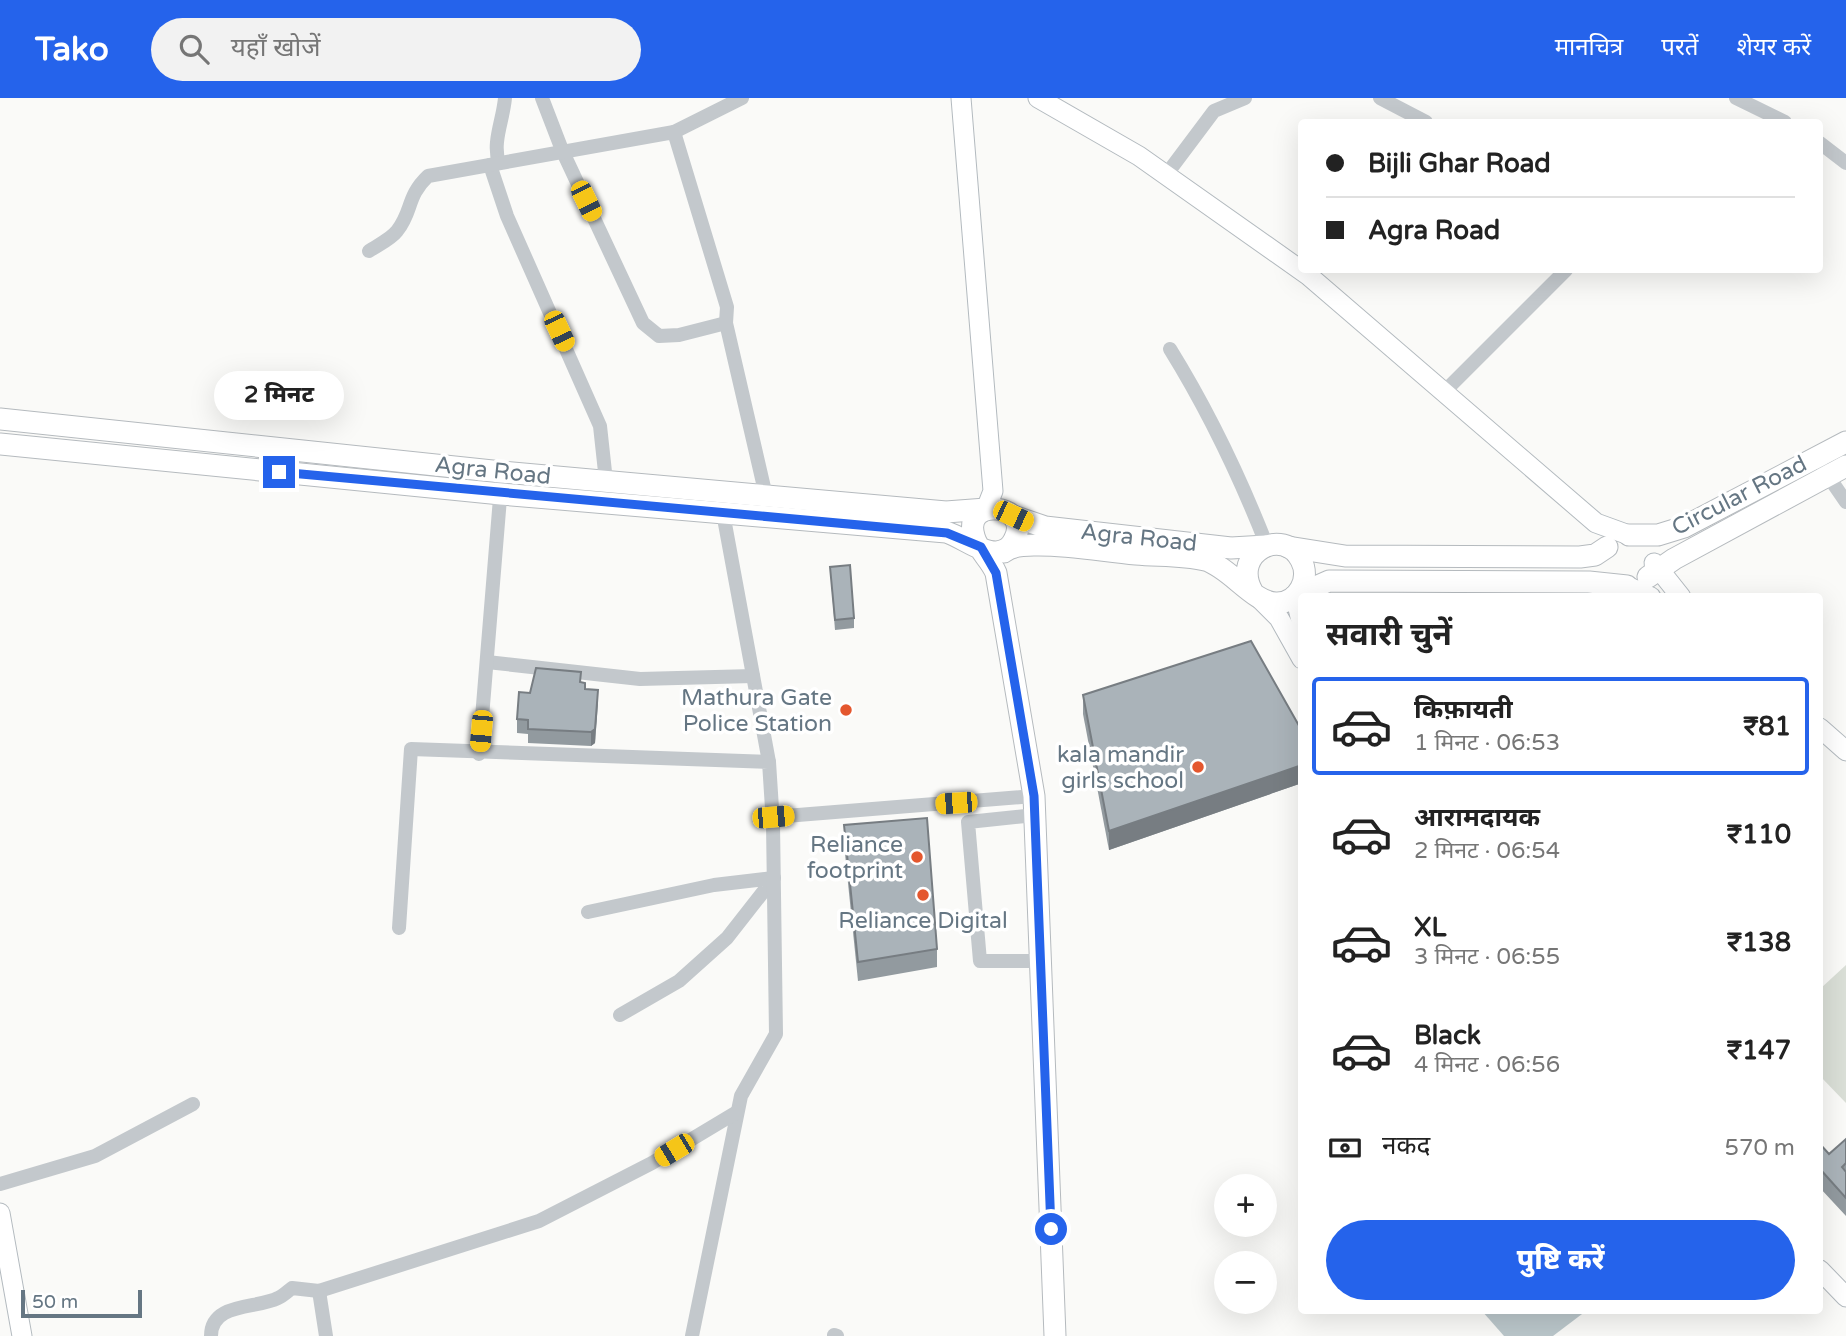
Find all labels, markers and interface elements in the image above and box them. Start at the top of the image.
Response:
search box [151,18,641,81]
text: Tako [35,30,109,69]
icon: search [175,30,213,68]
text: यहाँ खोजें [231,32,320,63]
text: मानचित्र [1555,33,1623,62]
text: परतें [1661,33,1698,62]
text: शेयर करें [1736,33,1811,62]
text: Bijli Ghar Road [1368,148,1551,179]
car [568,178,605,224]
text: Agra Road [1368,215,1500,246]
car [541,308,578,354]
callout: 2 मिनट [214,370,344,420]
text: 2 मिनट [244,381,314,409]
street label: Circular Road [1667,450,1812,542]
street label: Agra Road [433,451,552,491]
route end [263,456,295,488]
car [990,498,1037,534]
street label: Agra Road [1079,518,1198,558]
text: सवारी चुनें [1326,616,1452,654]
place label: Mathura Gate Police Station [681,684,832,738]
text: किफ़ायती [1414,694,1513,725]
icon: car [1330,695,1393,758]
marker: Mathura Gate Police Station [838,702,854,718]
car [469,709,494,753]
text: ₹81 [1743,711,1791,742]
text: 1 मिनट · 06:53 [1414,729,1560,757]
place label: kala mandir girls school [1057,741,1184,795]
marker: kala mandir girls school [1190,759,1206,775]
car [935,791,978,815]
text: आरामदायक [1414,802,1540,833]
icon: car [1330,803,1393,866]
car [752,805,795,829]
text: ₹110 [1727,819,1791,850]
place label: Reliance footprint [807,831,903,885]
text: 2 मिनट · 06:54 [1414,837,1560,865]
marker: Reliance footprint [909,849,925,865]
marker: Reliance Digital [915,887,931,903]
place label: Reliance Digital [838,907,1008,935]
icon: car [1330,911,1393,974]
text: XL [1414,912,1446,943]
text: ₹138 [1727,927,1791,958]
text: 3 मिनट · 06:55 [1414,943,1560,971]
icon: car [1330,1019,1393,1082]
text: Black [1414,1020,1481,1051]
text: ₹147 [1727,1035,1791,1066]
text: 4 मिनट · 06:56 [1414,1051,1560,1079]
icon: cash [1326,1129,1364,1167]
car [651,1130,698,1170]
text: नकद [1382,1130,1430,1161]
text: 570 m [1725,1134,1795,1162]
map controls [1214,1174,1277,1314]
button: + [1214,1174,1277,1237]
route start [1035,1213,1067,1245]
button: पुष्टि करें [1326,1220,1795,1300]
button: − [1214,1251,1277,1314]
scale bar [21,1287,142,1319]
text: 50 m [32,1291,78,1313]

